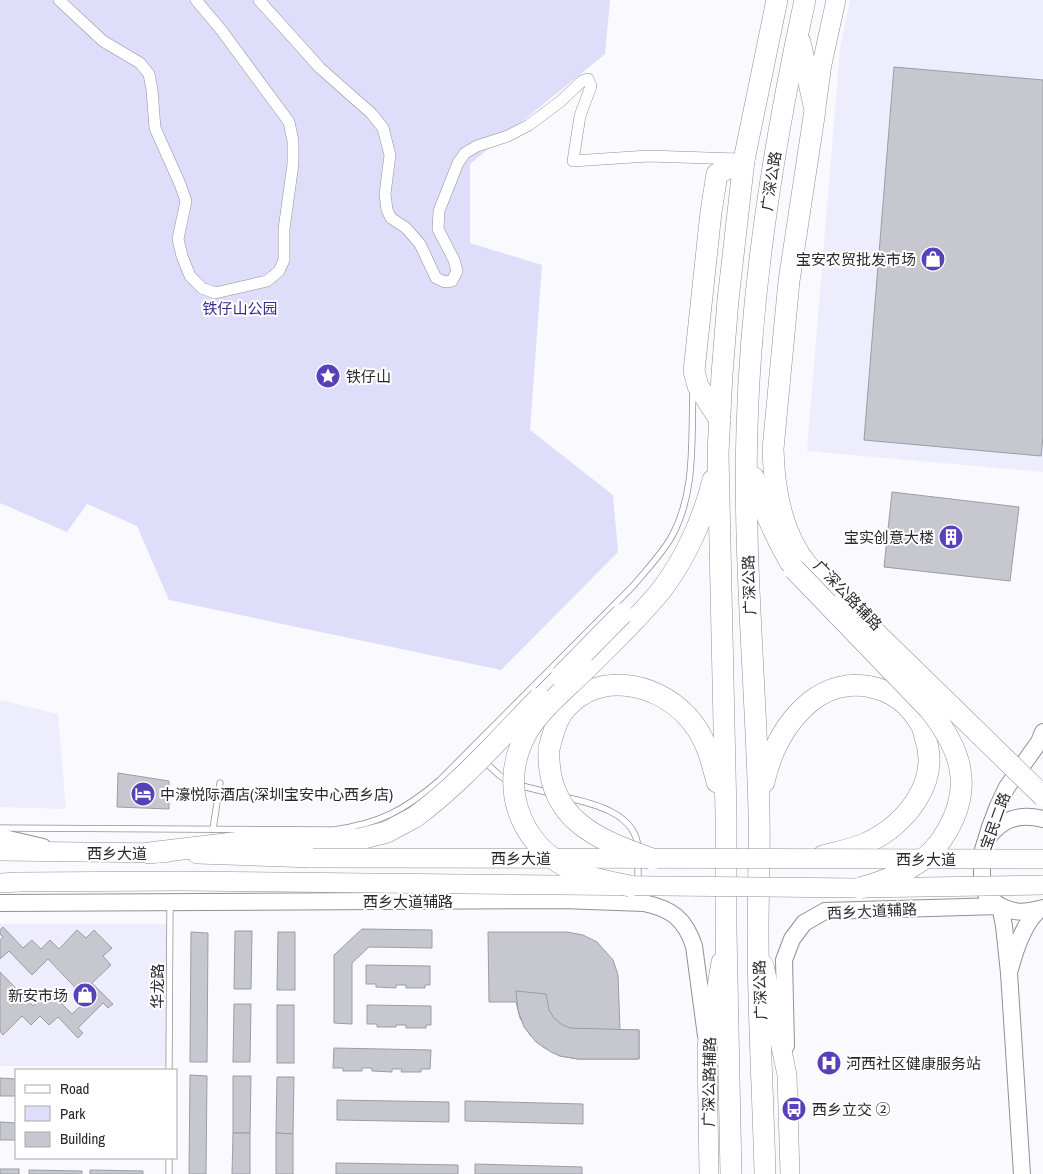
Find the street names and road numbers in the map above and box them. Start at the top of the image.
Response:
street label: 广深公路 [756,150,786,212]
street label: 广深公路 [737,555,761,615]
street label: 广深公路辅路 [809,555,887,635]
street label: 宝民二路 [975,789,1015,853]
street label: 西乡大道 [87,843,147,864]
street label: 西乡大道 [491,848,551,869]
street label: 西乡大道 [896,849,956,870]
street label: 西乡大道辅路 [363,891,453,912]
street label: 西乡大道辅路 [827,898,917,924]
street label: 广深公路 [748,960,772,1020]
street label: 华龙路 [147,963,168,1009]
street label: 广深公路辅路 [698,1037,720,1127]

